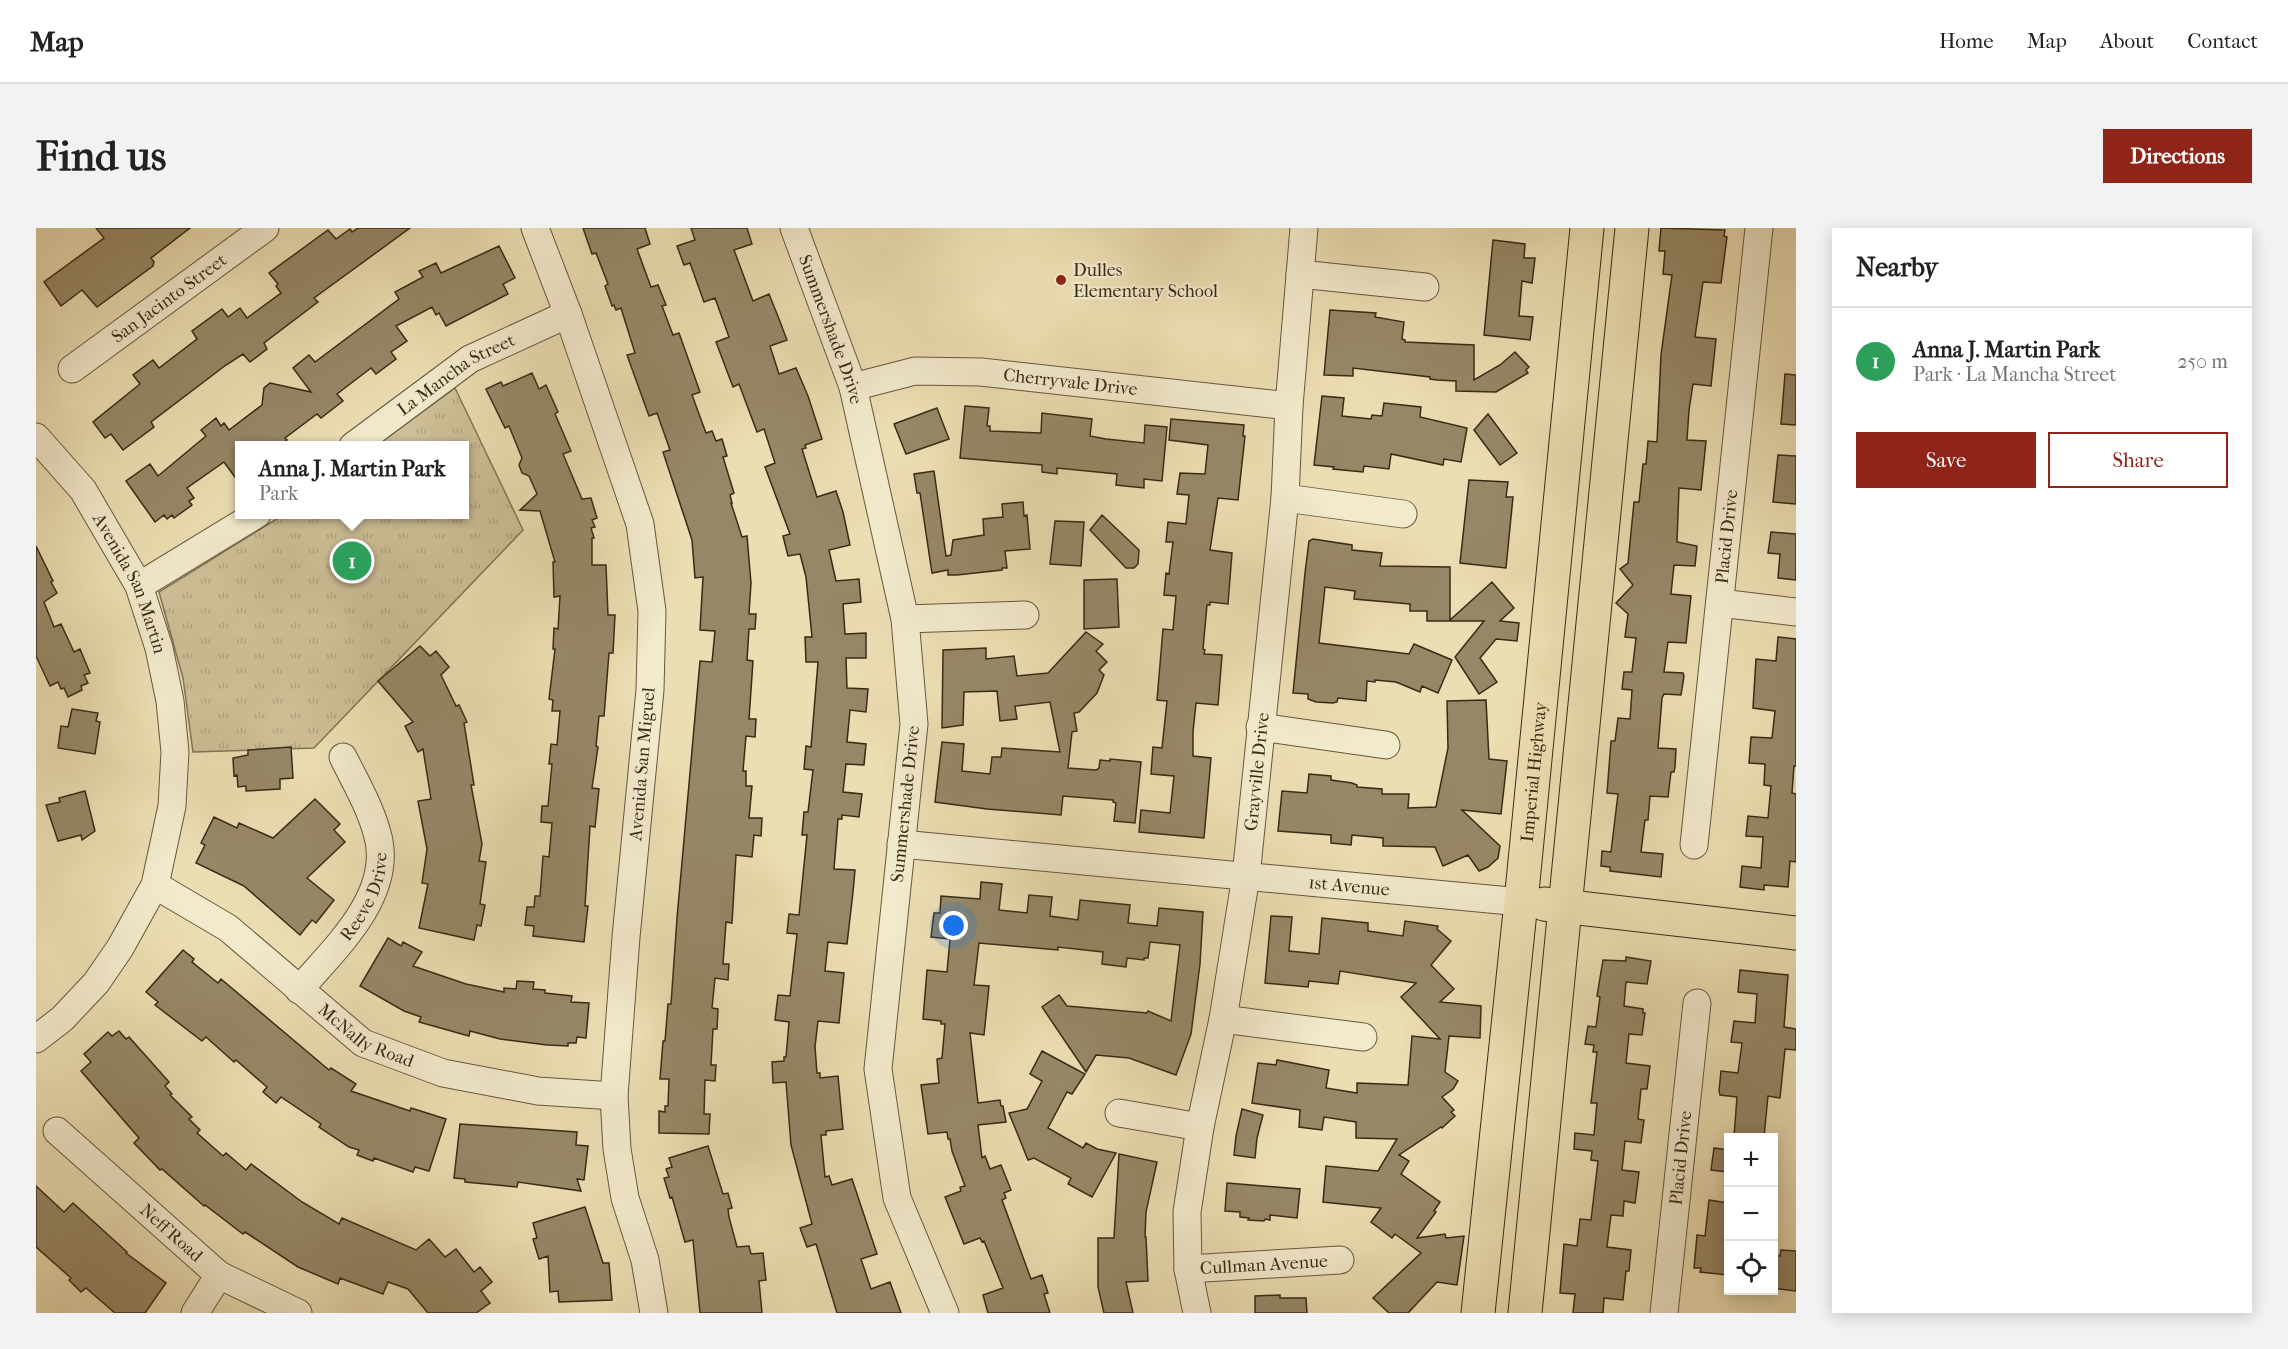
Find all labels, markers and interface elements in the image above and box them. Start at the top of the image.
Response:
text: Map [30,25,84,58]
text: Home [1939,29,1994,53]
text: Map [2027,29,2067,53]
text: About [2100,29,2154,53]
text: Contact [2187,29,2258,53]
button: Directions [2103,129,2252,183]
text: Find us [36,132,166,181]
street label: San Jacinto Street [108,249,231,348]
street label: Summershade Drive [794,252,867,406]
text: Nearby [1856,252,1938,283]
place label: Dulles Elementary School [1073,260,1218,302]
marker: Dulles Elementary School [1054,273,1068,287]
street label: La Mancha Street [394,330,519,420]
text: Anna J. Martin Park [1913,337,2100,363]
text: 1 [1872,350,1879,373]
text: 250 m [2177,350,2228,373]
text: Park · La Mancha Street [1913,363,2116,386]
street label: Cherryvale Drive [1002,365,1139,400]
button: Save [1856,432,2036,488]
button: Share [2048,432,2228,488]
popup [235,441,469,519]
text: Anna J. Martin Park [259,456,445,482]
text: Park [259,482,298,505]
street label: Placid Drive [1712,488,1742,585]
street label: Avenida San Martin [87,509,170,656]
pin: 1 [332,538,372,584]
street label: Avenida San Miguel [625,686,660,843]
street label: Imperial Highway [1517,700,1552,843]
street label: Grayville Drive [1241,711,1274,832]
street label: Summershade Drive [887,725,924,883]
street label: Reeve Drive [336,852,391,945]
street label: 1st Avenue [1307,872,1391,901]
your location [939,911,968,940]
street label: McNally Road [314,999,417,1072]
street label: Placid Drive [1666,1110,1696,1206]
map controls [1724,1133,1778,1295]
button: + [1724,1133,1778,1187]
button: − [1724,1187,1778,1241]
street label: Neff Road [135,1200,207,1267]
button: locate [1724,1241,1778,1295]
street label: Cullman Avenue [1199,1251,1329,1279]

